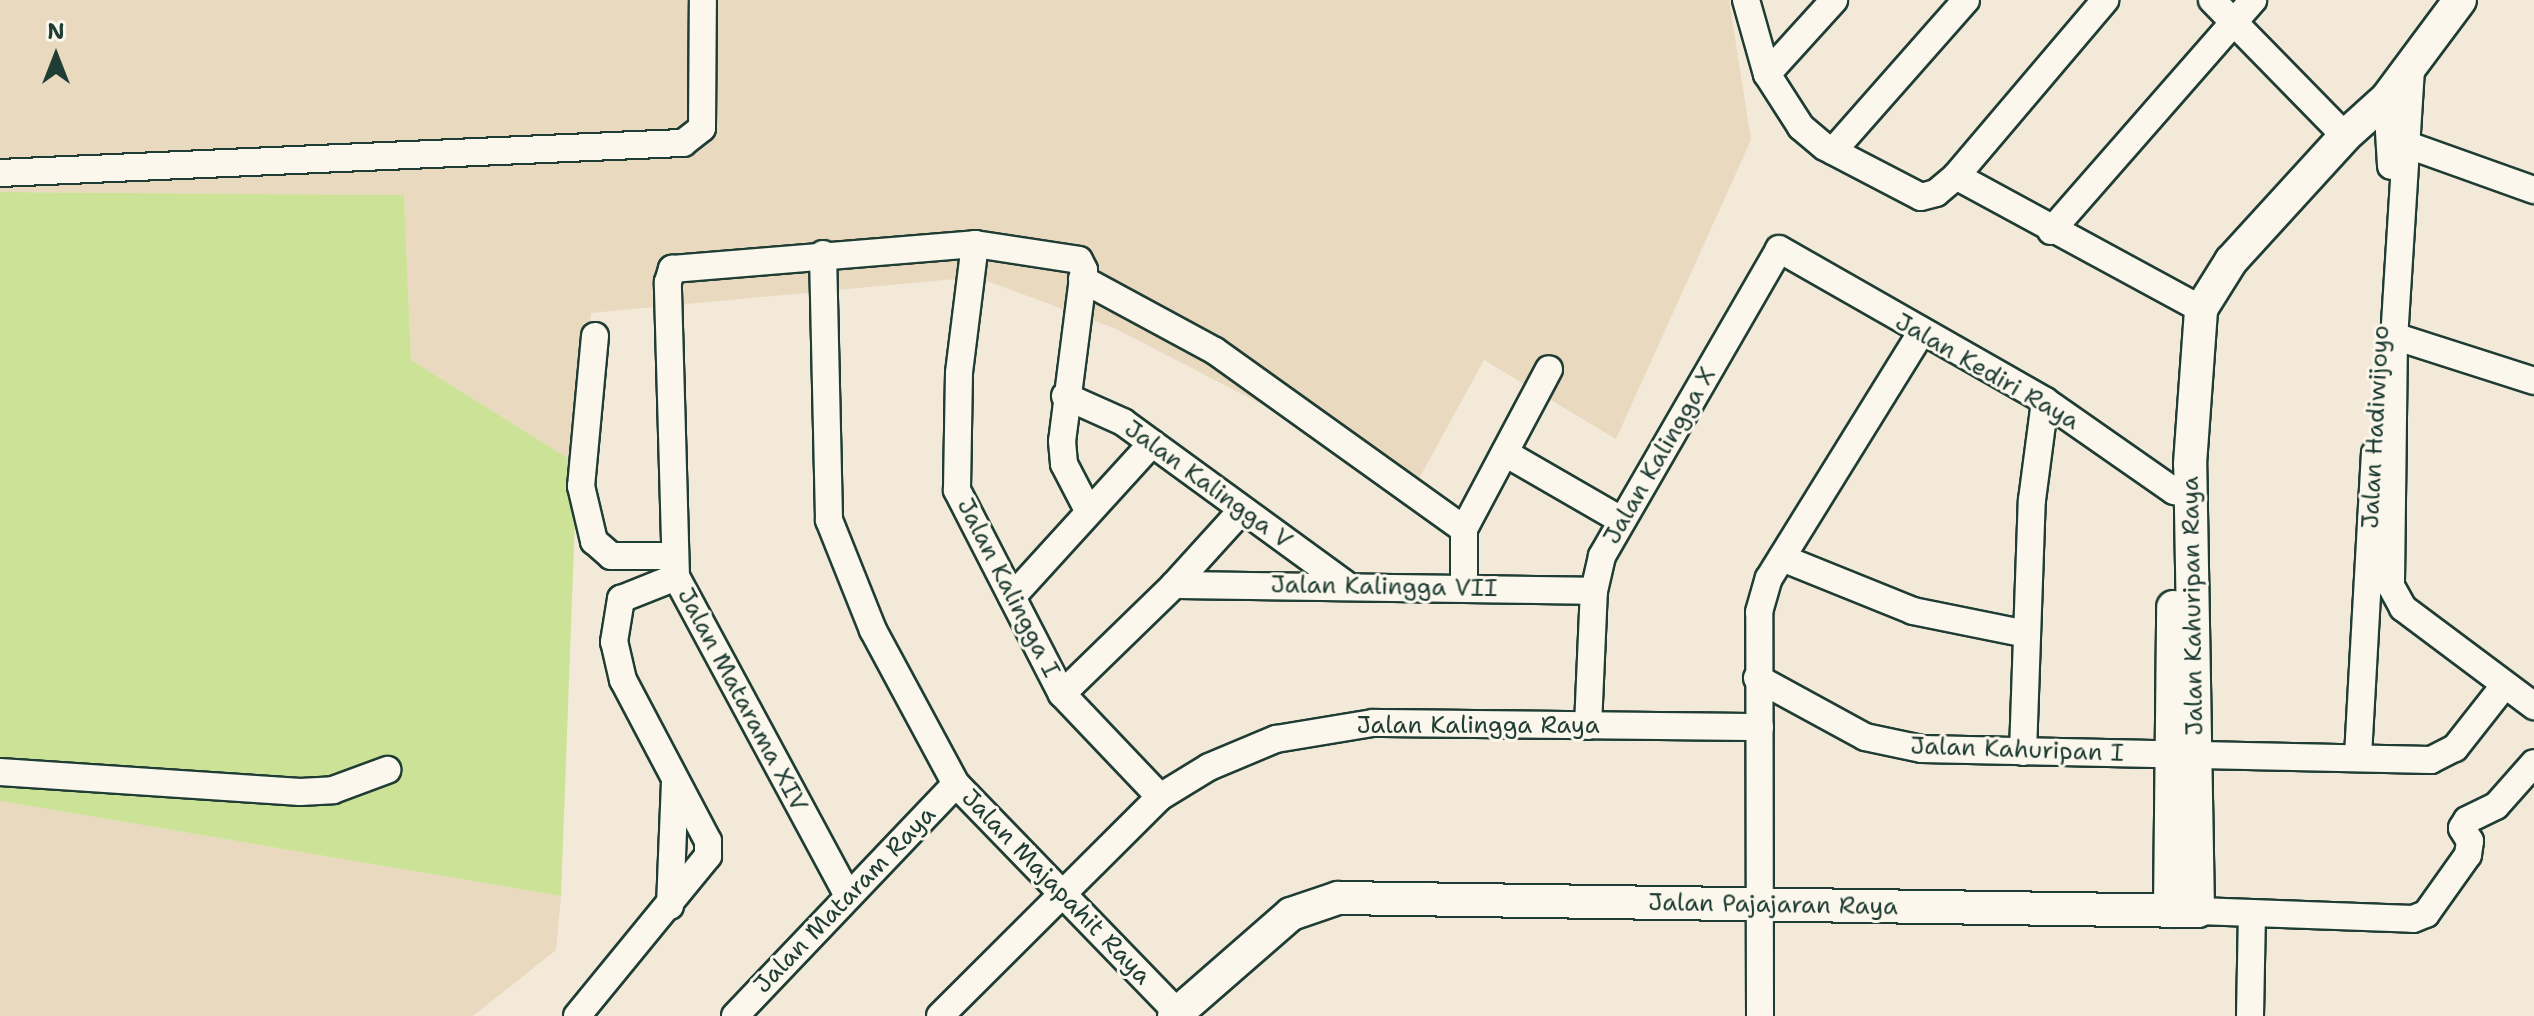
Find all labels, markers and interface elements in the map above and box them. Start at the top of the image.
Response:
north arrow [16,16,96,96]
text: N [47,17,65,46]
street label: Jalan Kediri Raya [1890,308,2084,436]
street label: Jalan Hadiwijoyo [2356,324,2396,530]
street label: Jalan Kalingga X [1598,362,1722,550]
street label: Jalan Kalingga V [1119,415,1297,555]
street label: Jalan Kahuripan Raya [2176,476,2210,736]
street label: Jalan Kalingga I [950,494,1066,682]
street label: Jalan Kalingga VII [1270,571,1498,603]
street label: Jalan Matarama XIV [671,583,813,817]
street label: Jalan Kalingga Raya [1356,712,1600,740]
street label: Jalan Kahuripan I [1910,732,2124,768]
street label: Jalan Majapahit Raya [955,783,1157,991]
street label: Jalan Mataram Raya [748,801,942,999]
street label: Jalan Pajajaran Raya [1648,888,1898,922]

